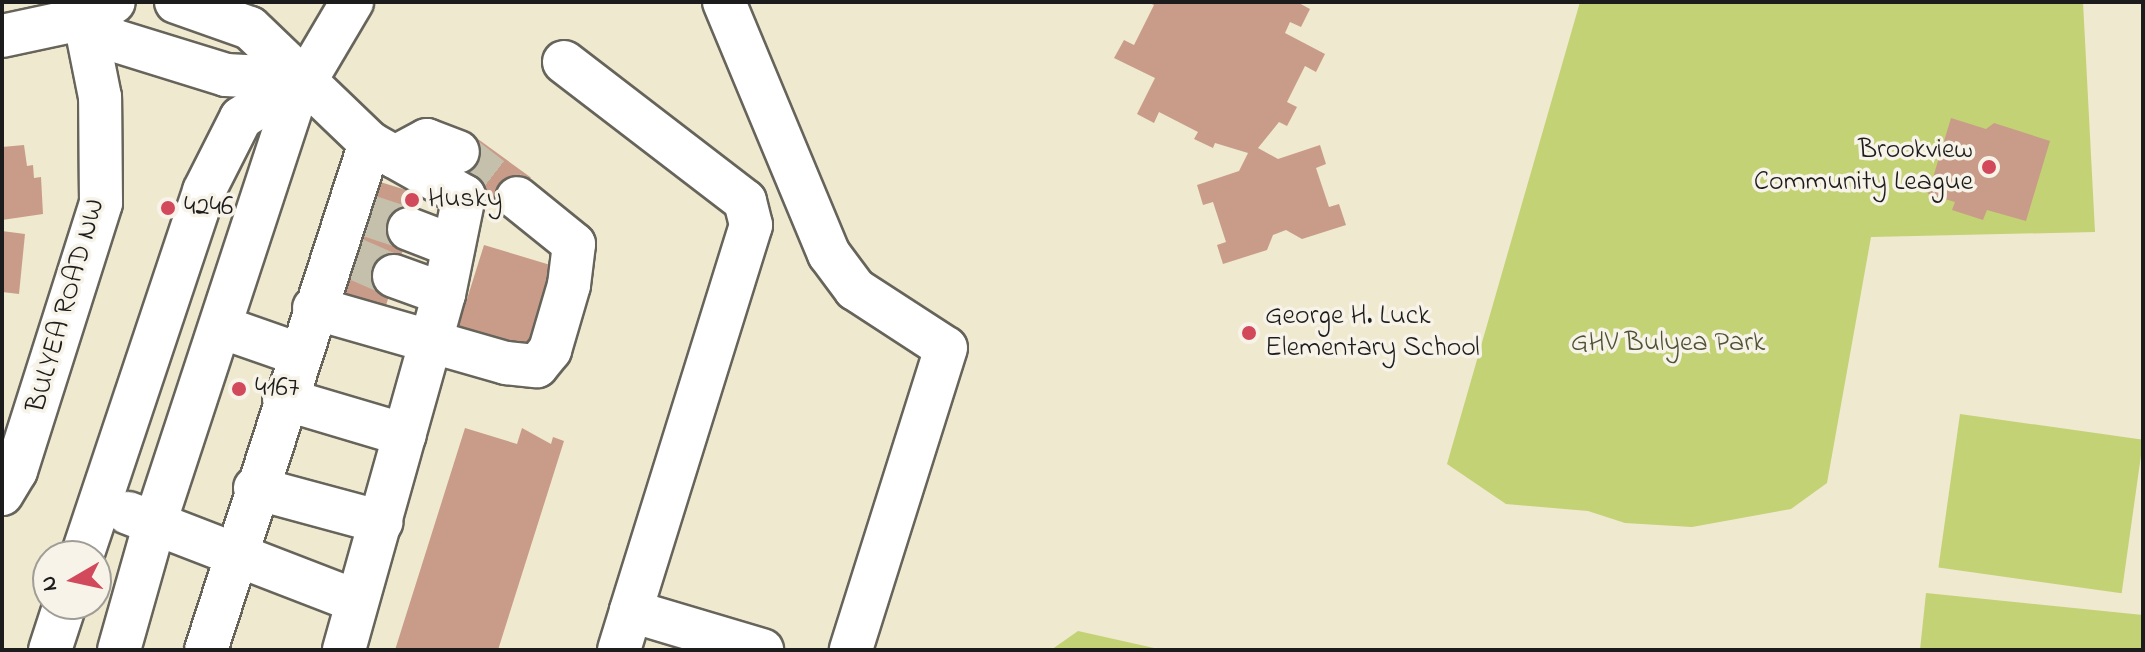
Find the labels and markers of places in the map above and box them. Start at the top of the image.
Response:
place label: Brookview Community League [1754,134,1973,200]
marker: Brookview Community League [1980,158,1998,176]
place label: Husky [428,183,502,217]
place label: 4246 [184,191,233,225]
marker: Husky [403,191,421,209]
marker: 4246 [159,199,177,217]
place label: George H. Luck Elementary School [1265,300,1480,366]
marker: George H. Luck Elementary School [1240,324,1258,342]
place label: 4167 [255,372,299,406]
marker: 4167 [230,380,248,398]

